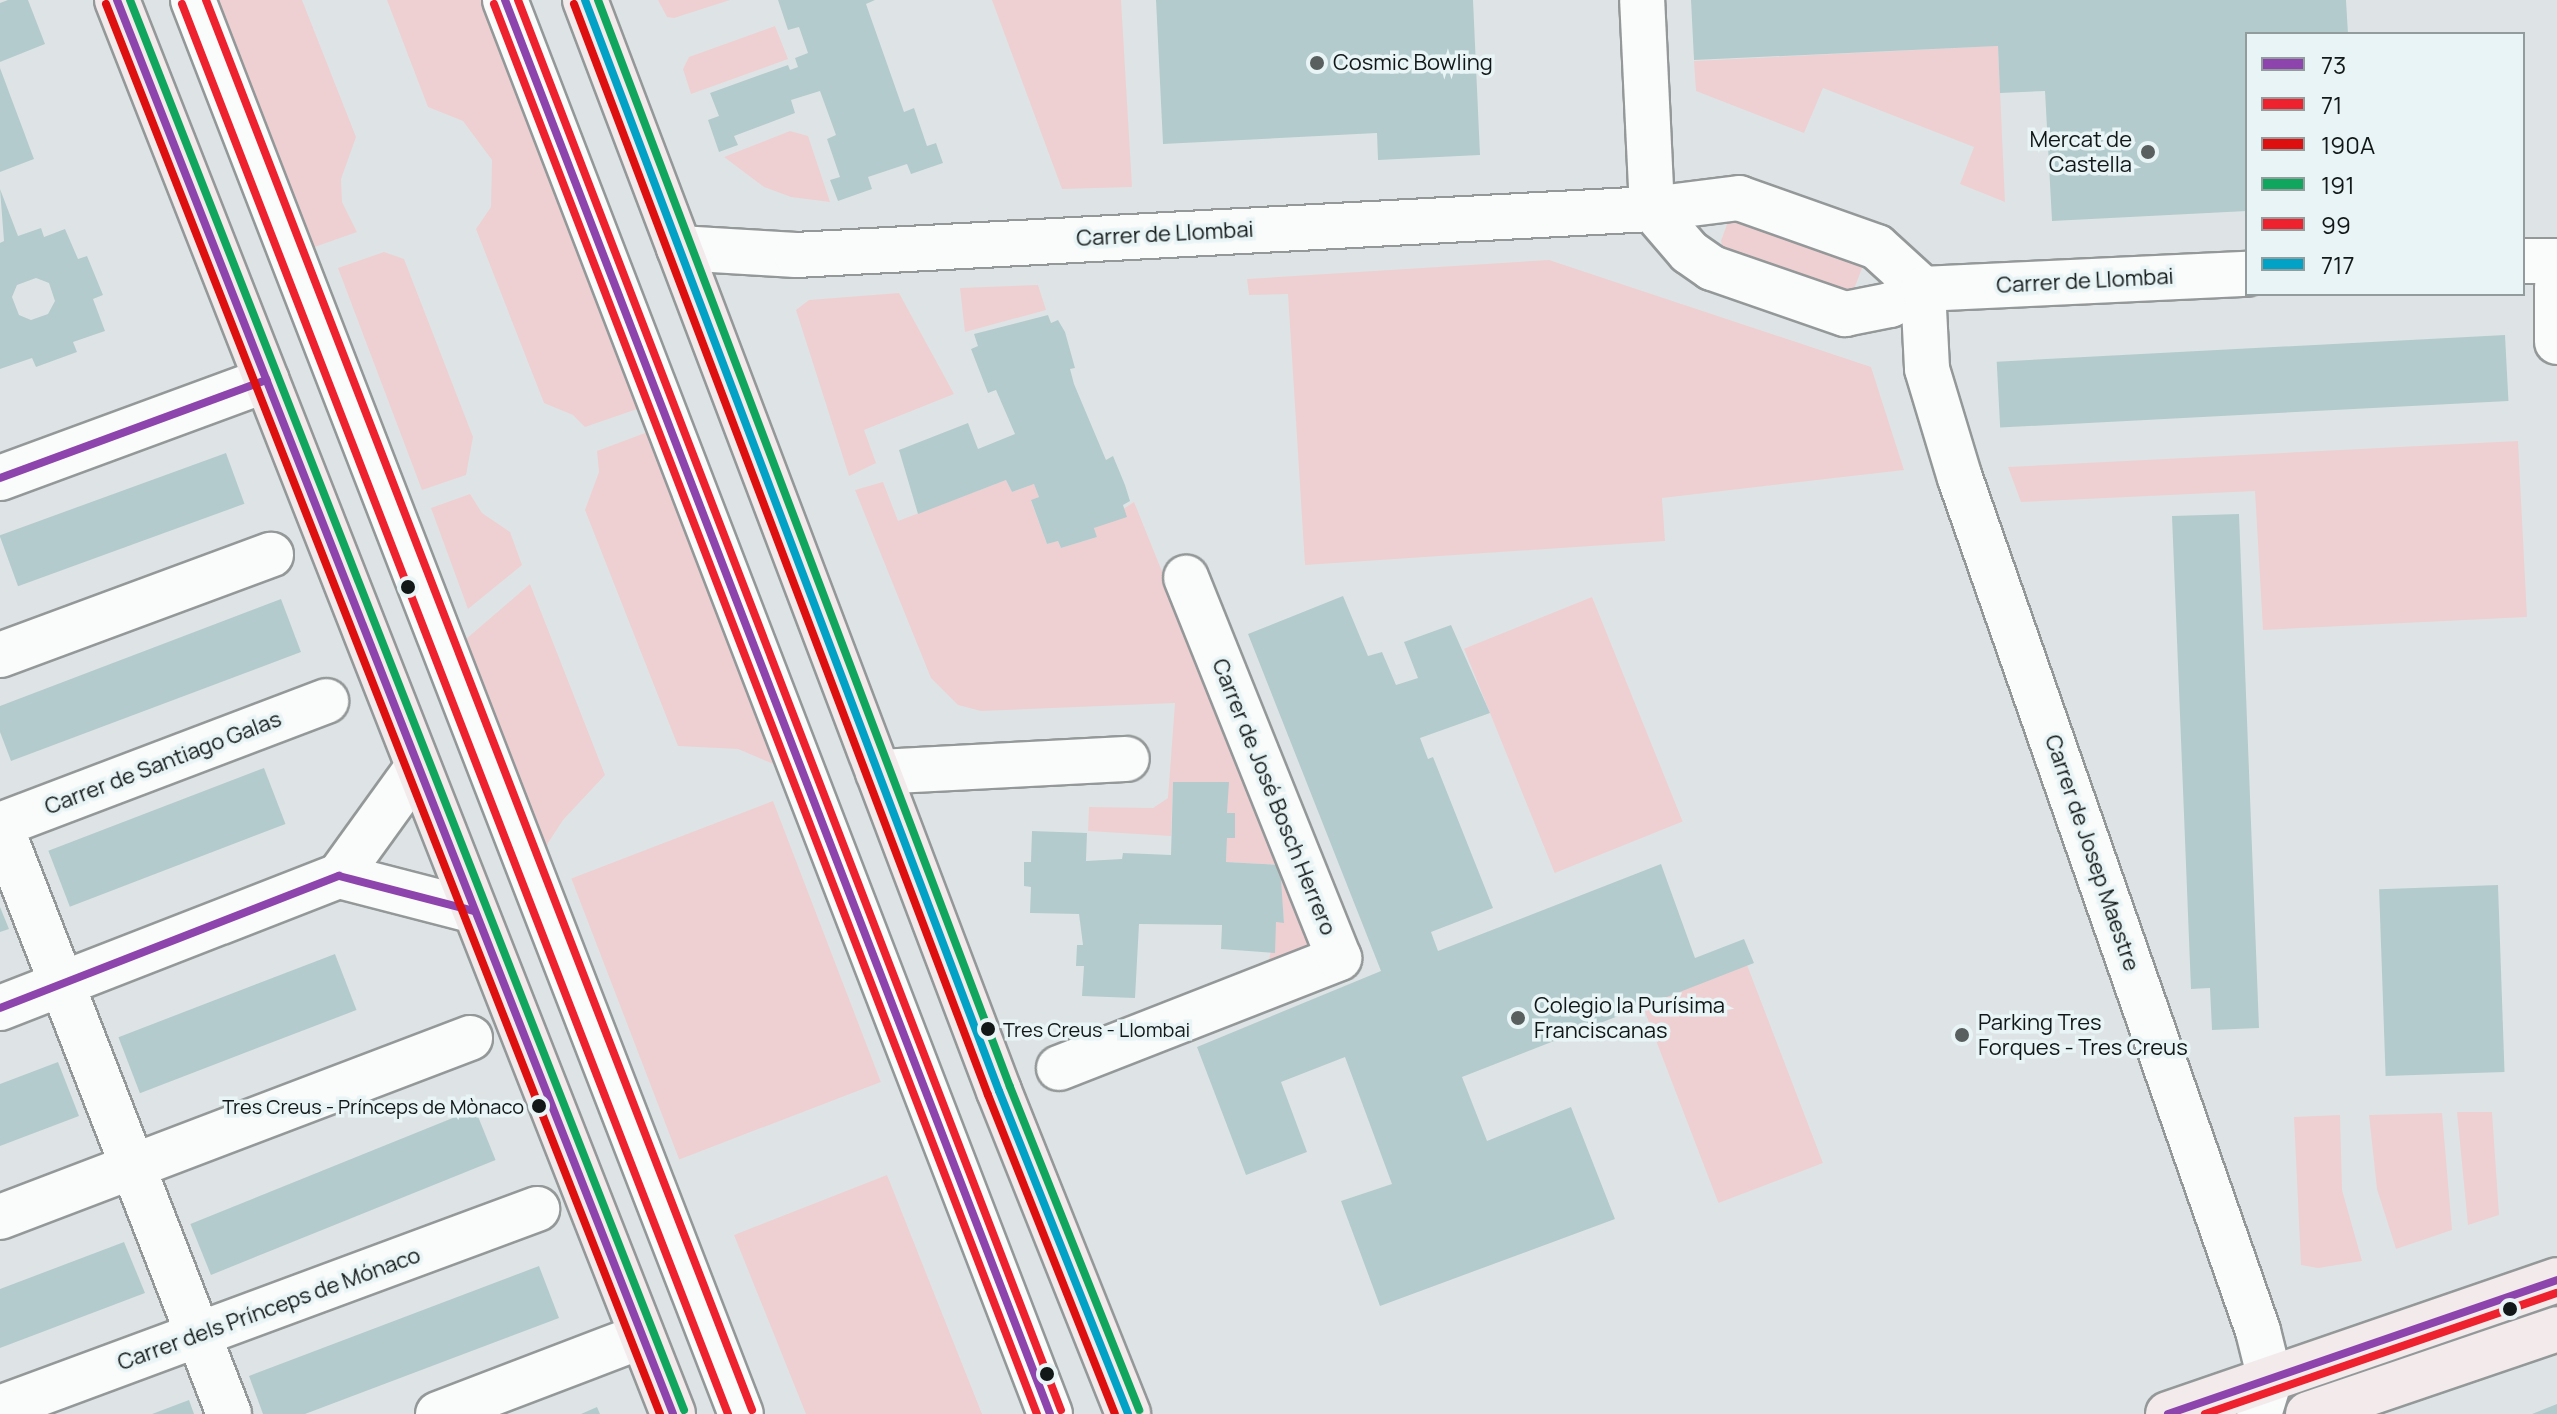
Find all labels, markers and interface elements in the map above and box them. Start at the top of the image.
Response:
legend [2245,32,2525,296]
text: 73 [2321,48,2346,81]
place label: Cosmic Bowling [1333,50,1493,76]
marker: Cosmic Bowling [1308,54,1326,72]
text: 71 [2321,88,2342,121]
place label: Mercat de Castella [2030,126,2132,178]
text: 190A [2321,128,2375,161]
marker: Mercat de Castella [2139,143,2157,161]
text: 191 [2321,168,2355,201]
text: 99 [2321,208,2351,241]
street label: Carrer de Llombai [1076,216,1254,252]
text: 717 [2321,248,2354,281]
street label: Carrer de Llombai [1996,263,2174,299]
unlabelled marker [400,579,416,595]
street label: Carrer de José Bosch Herrero [1206,655,1342,939]
street label: Carrer de Santiago Galas [41,706,285,820]
street label: Carrer de Josep Maestre [2039,731,2145,975]
place label: Colegio la Purísima Franciscanas [1534,992,1725,1044]
marker: Colegio la Purísima Franciscanas [1509,1009,1527,1027]
place label: Parking Tres Forques - Tres Creus [1978,1009,2188,1060]
place label: Tres Creus - Llombai [1003,1017,1190,1041]
marker: Tres Creus - Llombai [980,1021,996,1037]
marker: Parking Tres Forques - Tres Creus [1953,1026,1971,1044]
place label: Tres Creus - Prínceps de Mònaco [222,1094,524,1118]
marker: Tres Creus - Prínceps de Mònaco [531,1098,547,1114]
street label: Carrer dels Prínceps de Mónaco [114,1242,424,1376]
unlabelled marker [2502,1301,2518,1317]
unlabelled marker [1039,1366,1055,1382]

